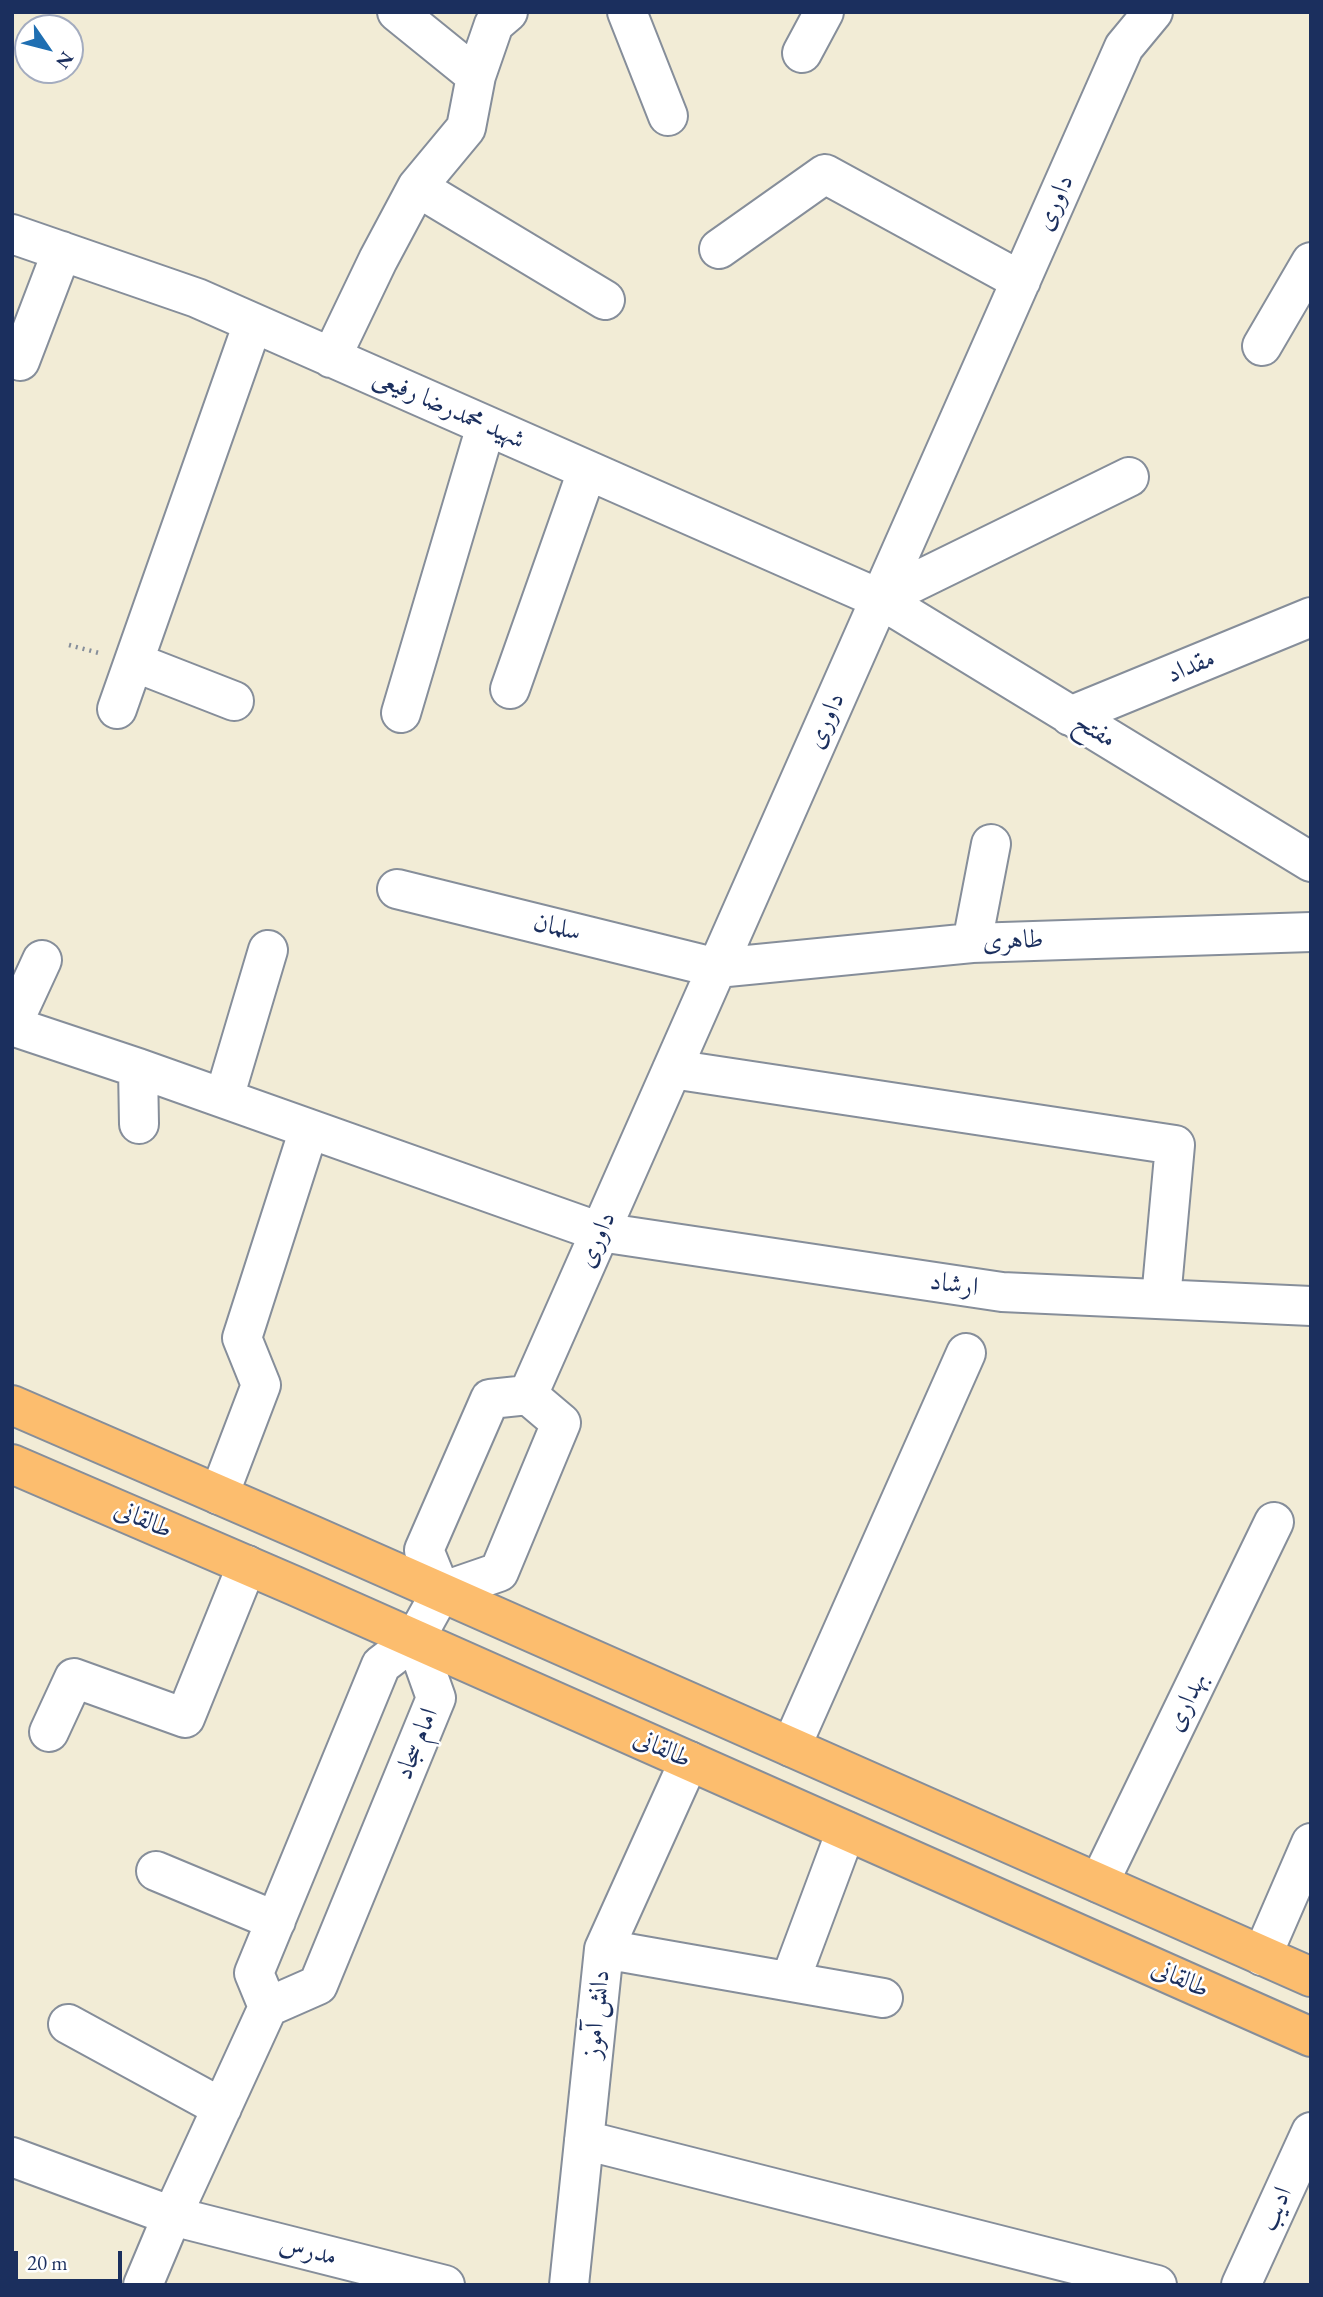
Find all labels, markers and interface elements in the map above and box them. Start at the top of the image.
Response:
north arrow [14,14,84,84]
text: N [50,47,80,74]
street label: داوری [1029,170,1081,236]
street label: شهید محمدرضا رفیعی [368,362,530,456]
street label: مقداد [1162,643,1220,691]
street label: داوری [800,688,852,754]
street label: مفتح [1069,707,1121,755]
street label: سلمان [530,907,584,949]
street label: طاهری [982,924,1044,958]
street label: داوری [571,1207,623,1273]
street label: ارشاد [928,1266,980,1304]
street label: طالقانی [109,1494,177,1546]
street label: بهداری [1159,1667,1215,1737]
street label: امام سجاد [389,1704,445,1784]
street label: طالقانی [628,1723,696,1775]
street label: طالقانی [1146,1953,1214,2005]
street label: دانش آموز [577,1968,617,2060]
street label: ادیب [1253,2182,1299,2236]
street label: مدرس [276,2229,340,2273]
scale bar [18,2238,126,2282]
text: 20 m [27,2249,68,2276]

